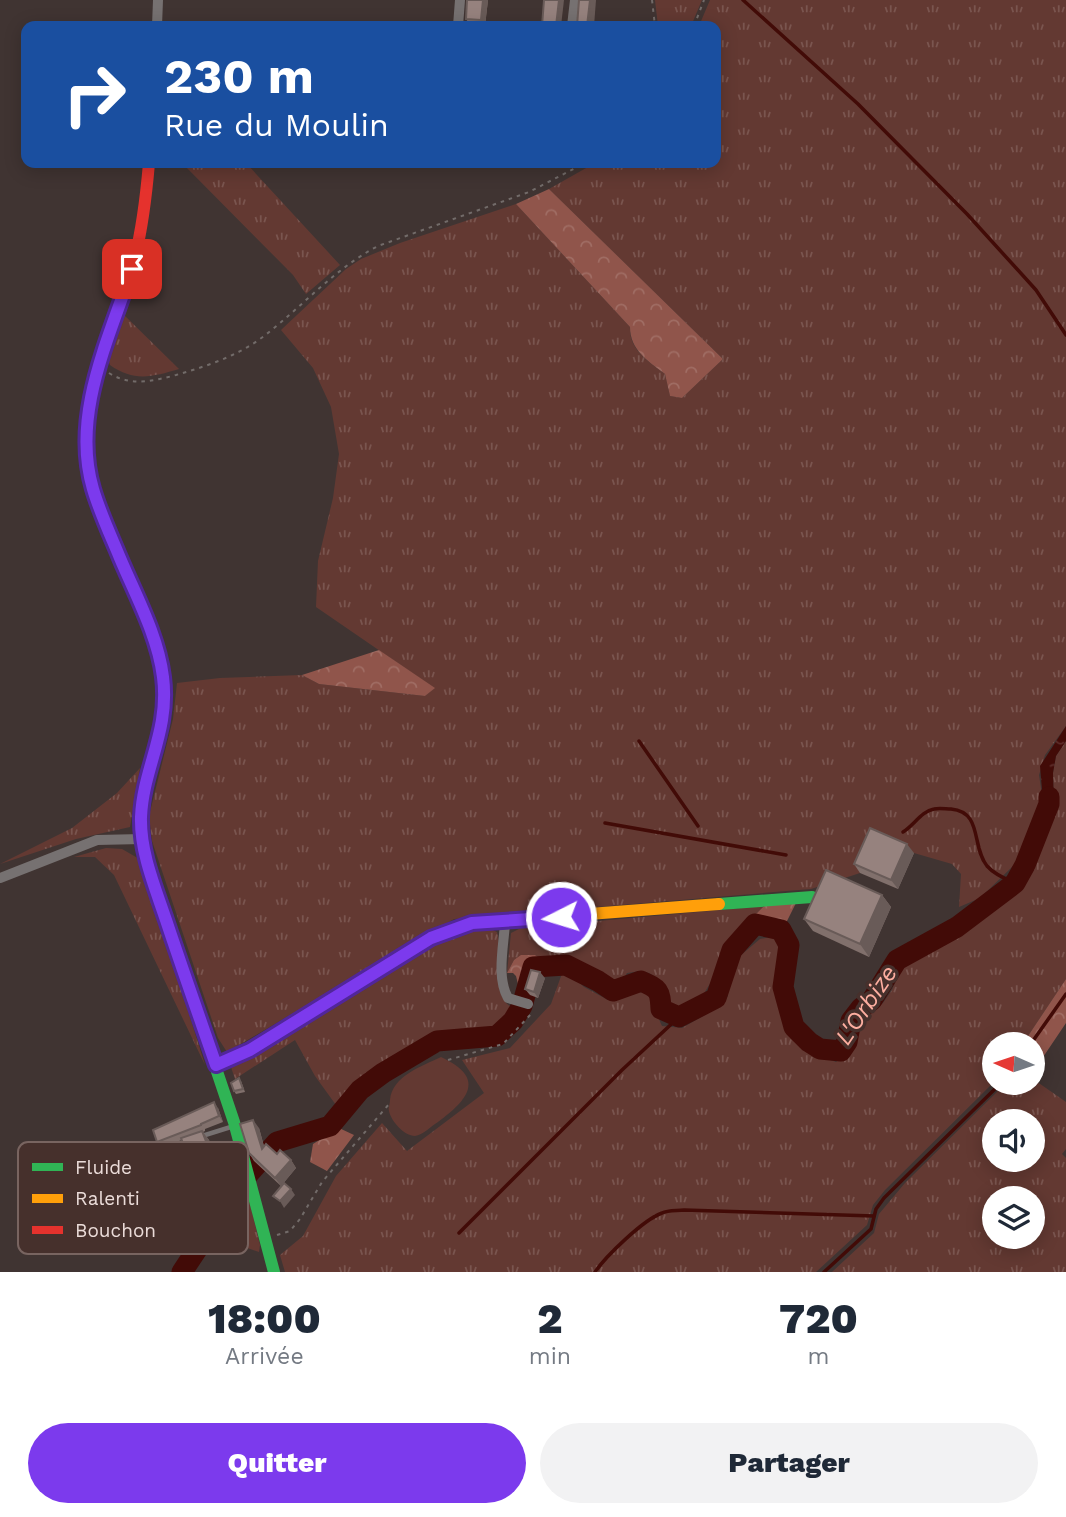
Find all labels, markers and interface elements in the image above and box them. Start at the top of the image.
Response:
text: 230 m [164,47,314,105]
icon: right [49,49,140,140]
text: Rue du Moulin [164,106,389,144]
pin [102,239,162,299]
icon: arrive [113,250,151,288]
position arrow [524,880,598,954]
water label: L'Orbize [829,960,903,1050]
north arrow [982,1032,1045,1096]
map controls [982,1032,1045,1249]
button: sound [982,1109,1045,1172]
legend [18,1142,248,1254]
text: Fluide [75,1156,132,1179]
button: layers [982,1186,1045,1249]
text: Ralenti [75,1187,140,1210]
text: Bouchon [75,1219,156,1242]
text: 18:00 [208,1294,321,1343]
text: 2 [537,1294,563,1343]
text: 720 [779,1294,858,1343]
text: Arrivée [225,1343,304,1370]
text: min [529,1343,571,1370]
text: m [808,1343,829,1370]
button: Quitter [28,1423,526,1503]
button: Partager [540,1423,1038,1503]

